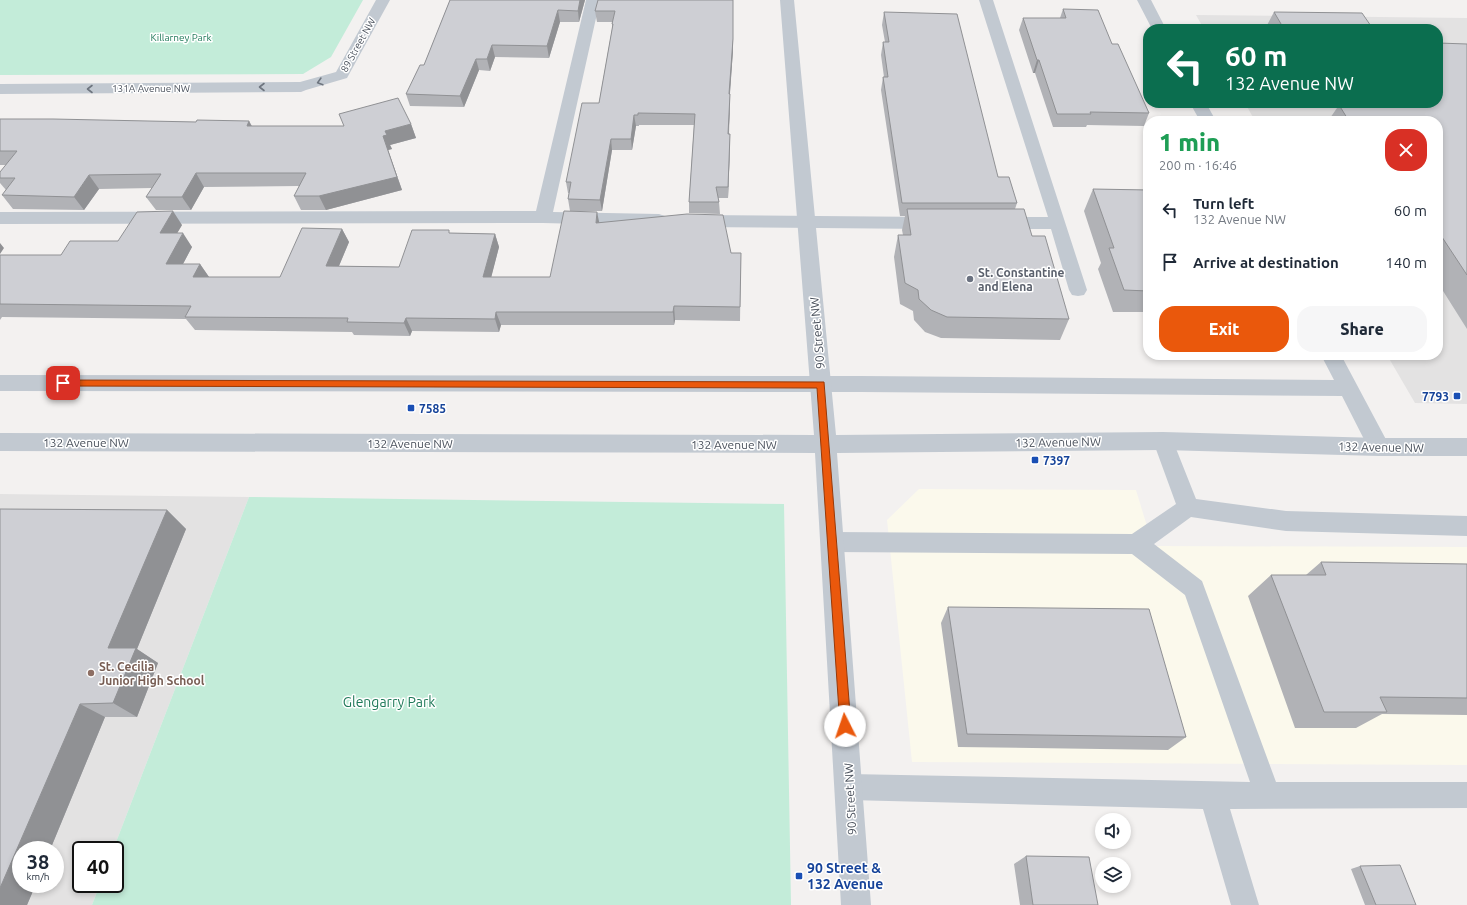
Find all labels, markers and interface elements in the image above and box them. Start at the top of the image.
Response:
street label: 89 Street NW [339,16,377,74]
park label: Killarney Park [150,32,212,43]
icon: left [1159,40,1211,92]
text: 60 m [1225,40,1287,71]
text: 132 Avenue NW [1225,73,1354,93]
one-way arrow [316,77,323,86]
street label: 131A Avenue NW [112,83,190,94]
one-way arrow [259,83,265,91]
one-way arrow [87,85,93,93]
text: 1 min [1159,129,1220,156]
button: close [1385,129,1427,171]
text: 200 m · 16:46 [1159,158,1237,172]
text: Turn left [1193,195,1254,212]
icon: left [1159,199,1181,221]
text: 60 m [1394,202,1427,219]
text: 132 Avenue NW [1193,212,1286,226]
icon: arrive [1159,251,1181,273]
text: Arrive at destination [1193,254,1339,271]
text: 140 m [1385,254,1427,271]
place label: St. Constantine and Elena [978,266,1064,293]
marker: St. Constantine and Elena [965,274,975,284]
street label: 90 Street NW [807,296,827,370]
button: Exit [1159,306,1289,352]
button: Share [1297,306,1427,352]
pin [46,366,80,400]
icon: arrive [52,372,74,394]
place label: 7793 [1422,390,1449,403]
marker: 7793 [1452,391,1462,401]
place label: 7585 [419,402,446,415]
marker: 7585 [406,403,416,413]
street label: 132 Avenue NW [1015,435,1101,449]
street label: 132 Avenue NW [43,436,129,449]
street label: 132 Avenue NW [367,437,453,450]
street label: 132 Avenue NW [691,438,777,451]
street label: 132 Avenue NW [1338,440,1424,454]
place label: 7397 [1043,454,1070,467]
marker: 7397 [1030,455,1040,465]
place label: St. Cecilia Junior High School [99,660,205,687]
marker: St. Cecilia Junior High School [86,668,96,678]
park label: Glengarry Park [343,694,435,710]
position arrow [824,705,866,747]
street label: 90 Street NW [842,763,858,835]
map controls [1095,813,1131,893]
button: sound [1095,813,1131,849]
speed limit sign: 40 [72,841,124,893]
text: 38 [27,850,49,873]
button: layers [1095,857,1131,893]
place label: 90 Street & 132 Avenue [807,860,883,892]
text: km/h [26,871,50,882]
marker: 90 Street & 132 Avenue [794,871,804,881]

